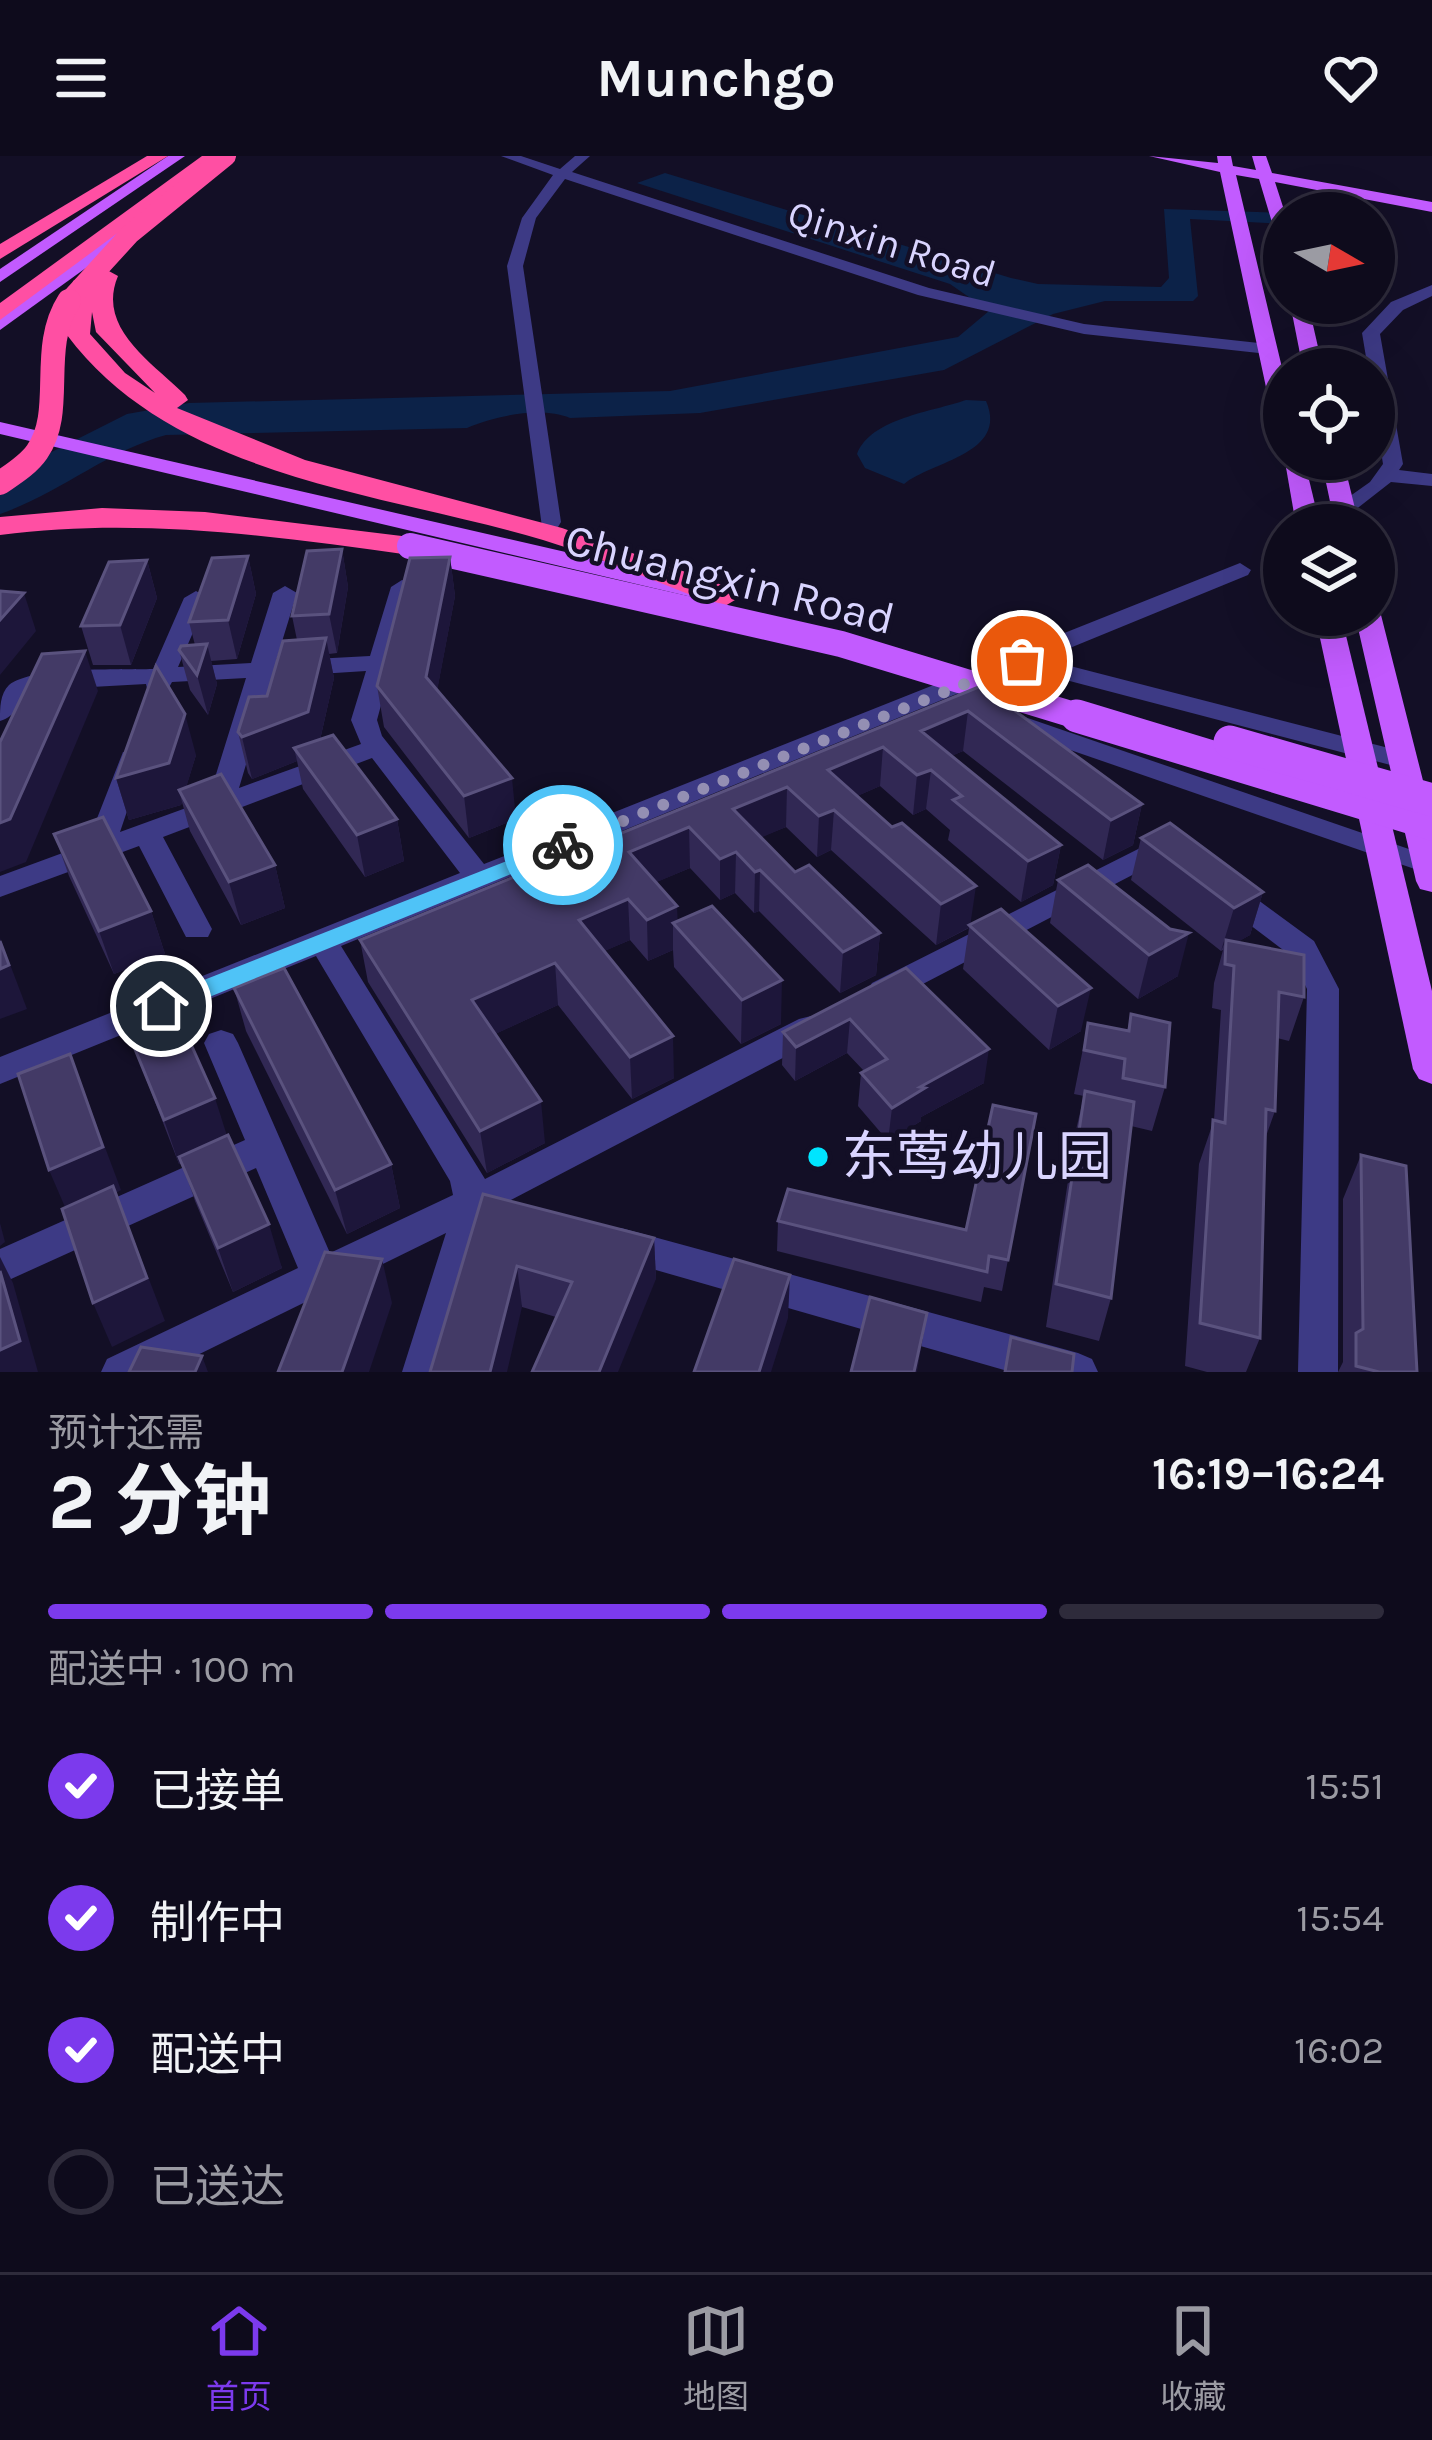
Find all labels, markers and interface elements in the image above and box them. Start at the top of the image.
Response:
icon: menu [48,45,114,111]
icon: heart [1318,45,1384,111]
text: Munchgo [597,46,835,110]
street label: Qinxin Road [783,191,1001,297]
north arrow [1263,192,1395,324]
map controls [1263,192,1395,636]
button: locate [1263,348,1395,480]
button: layers [1263,504,1395,636]
street label: Chuangxin Road [560,513,900,646]
pin [971,610,1073,712]
icon: bag [989,628,1055,694]
courier [503,785,623,905]
icon: bike [530,812,596,878]
pin [110,955,212,1057]
icon: home [128,973,194,1039]
place label: 东莺幼儿园 [842,1125,1112,1189]
marker: 东莺幼儿园 [805,1144,831,1170]
text: 预计还需 [48,1410,204,1456]
text: 16:19–16:24 [1152,1448,1384,1500]
text: 2 分钟 [48,1456,271,1548]
text: 配送中 · 100 m [48,1646,295,1692]
icon: check [48,1753,114,1819]
text: 15:51 [1305,1763,1384,1809]
text: 已接单 [150,1765,285,1817]
icon: check [48,1885,114,1951]
text: 15:54 [1296,1895,1384,1941]
text: 制作中 [150,1897,285,1949]
icon: check [48,2017,114,2083]
text: 16:02 [1294,2027,1384,2073]
text: 配送中 [150,2029,285,2081]
text: 已送达 [150,2161,285,2213]
tab: 首页 [206,2298,272,2418]
tab: 地图 [683,2298,749,2418]
tab: 收藏 [1160,2298,1226,2418]

